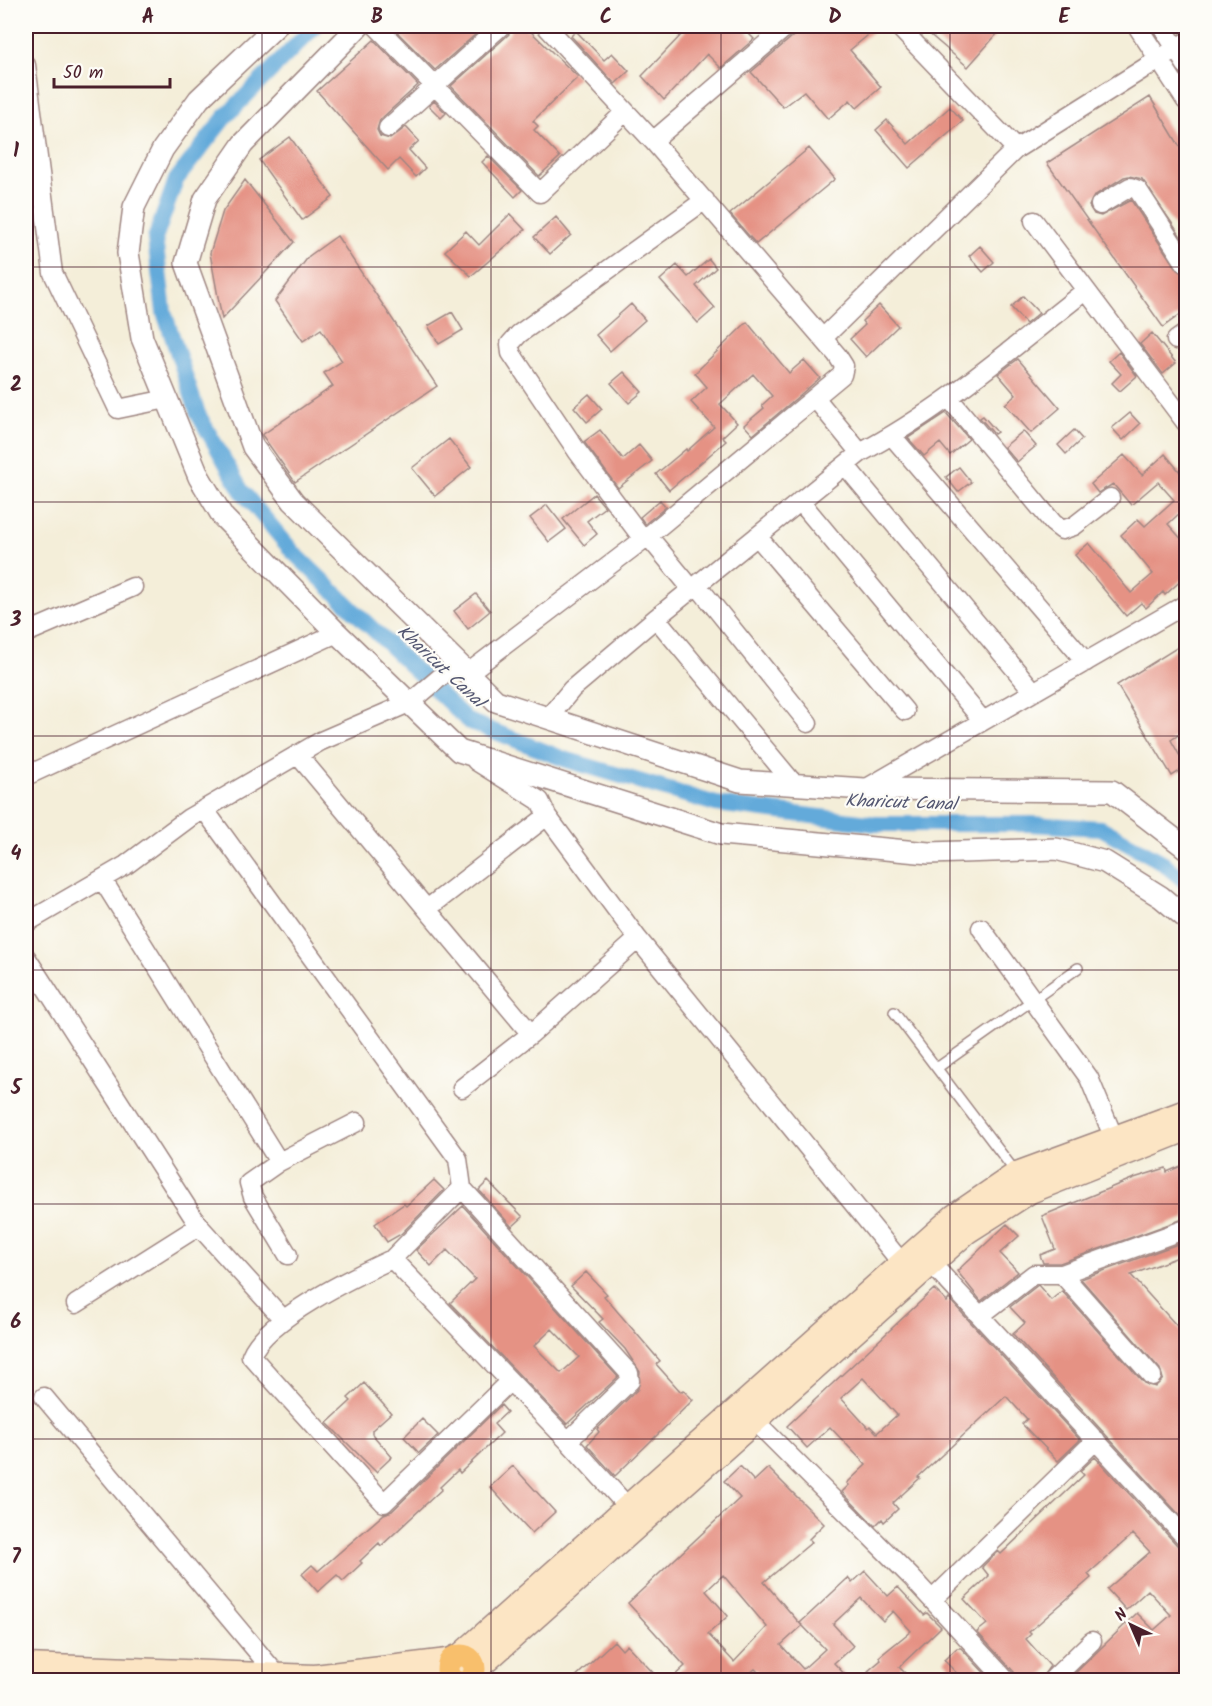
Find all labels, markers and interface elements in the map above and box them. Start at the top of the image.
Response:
text: A [142,2,154,34]
text: B [371,2,383,34]
text: C [600,2,612,34]
text: D [828,2,842,34]
text: E [1058,2,1070,34]
scale bar [54,51,170,89]
text: 50 m [63,59,103,88]
text: 1 [13,136,19,168]
text: 2 [10,370,22,402]
text: 3 [10,605,22,637]
water label: Kharicut Canal [389,618,493,718]
water label: Kharicut Canal [845,787,961,820]
text: 4 [11,839,22,871]
text: 5 [10,1073,23,1105]
text: 6 [11,1307,22,1339]
text: 7 [11,1542,21,1574]
north arrow [1101,1595,1161,1655]
text: N [1109,1603,1134,1628]

